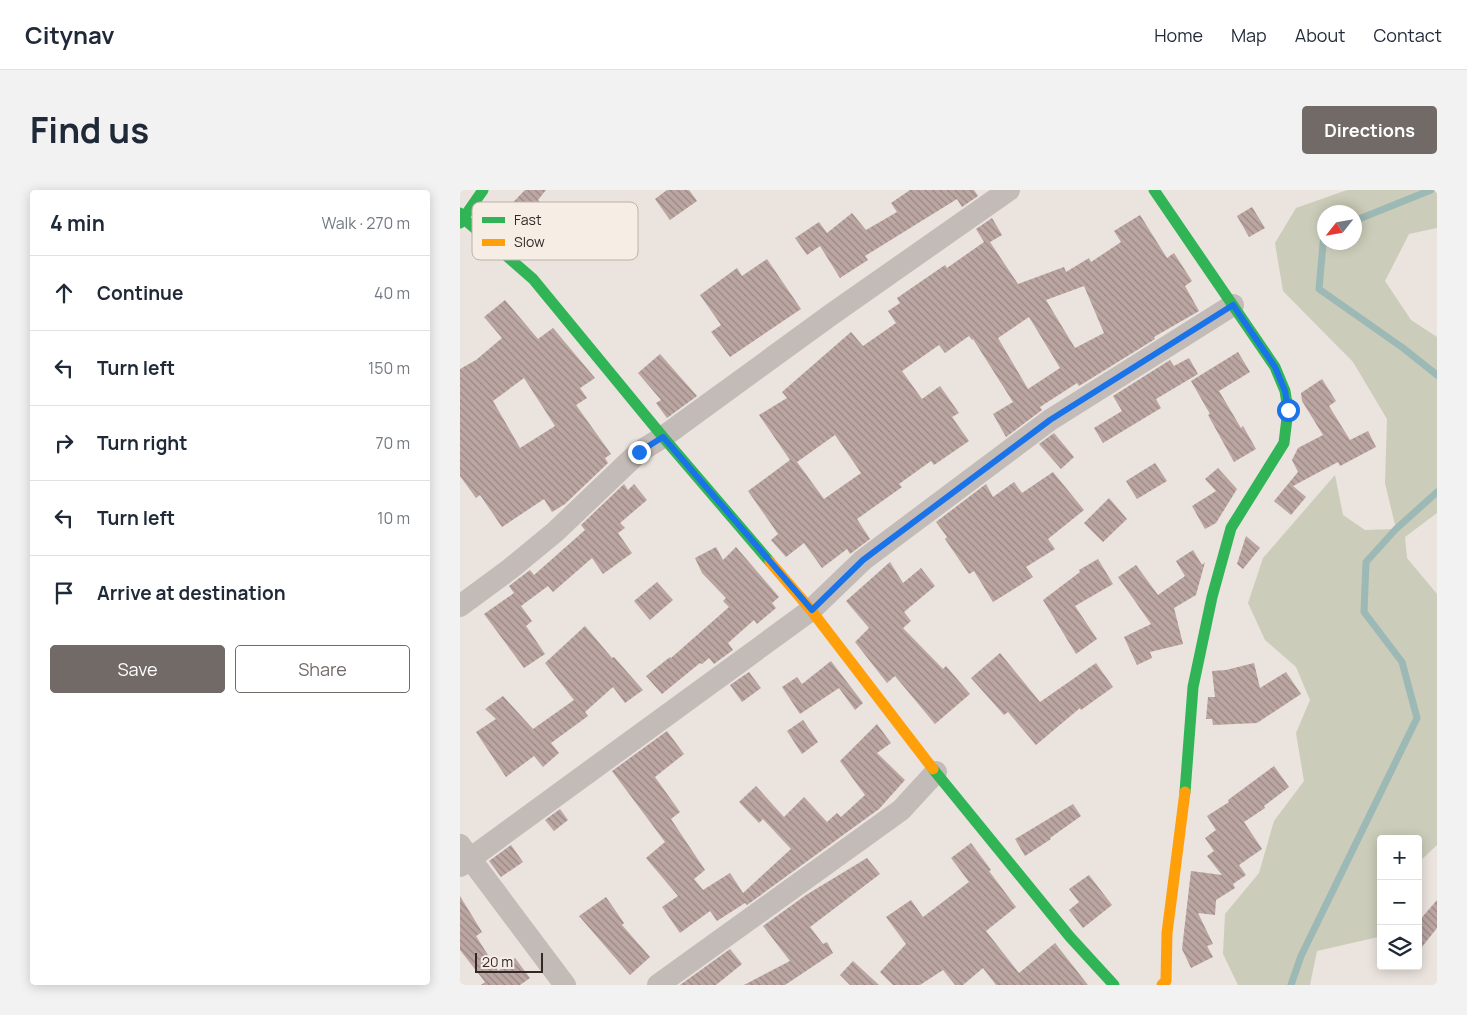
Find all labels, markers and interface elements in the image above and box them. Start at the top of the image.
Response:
text: Citynav [25,18,115,51]
text: Home [1154,23,1203,47]
text: Map [1231,23,1267,47]
text: About [1295,23,1345,47]
text: Contact [1373,23,1442,47]
text: Find us [30,106,149,154]
button: Directions [1302,106,1437,154]
legend [472,202,638,260]
north arrow [1317,205,1362,250]
text: 4 min [50,209,105,237]
text: Fast [514,210,542,229]
text: Walk · 270 m [321,212,410,234]
text: Slow [514,232,545,251]
icon: ahead [50,279,78,307]
text: Continue [97,280,183,306]
text: 40 m [374,282,410,304]
icon: left [50,354,78,382]
text: Turn left [97,355,175,381]
text: 150 m [368,357,410,379]
route start [1277,399,1300,422]
icon: right [50,429,78,457]
text: Turn right [97,430,187,456]
text: 70 m [375,432,410,454]
route end [628,441,651,464]
icon: left [50,504,78,532]
text: Turn left [97,505,175,531]
text: 10 m [377,507,410,529]
icon: arrive [50,579,78,607]
text: Arrive at destination [97,580,286,606]
button: Save [50,645,225,693]
button: Share [235,645,410,693]
map controls [1377,835,1422,970]
button: + [1377,835,1422,880]
button: − [1377,880,1422,925]
button: layers [1377,925,1422,970]
scale bar [475,950,542,973]
text: 20 m [482,952,513,971]

